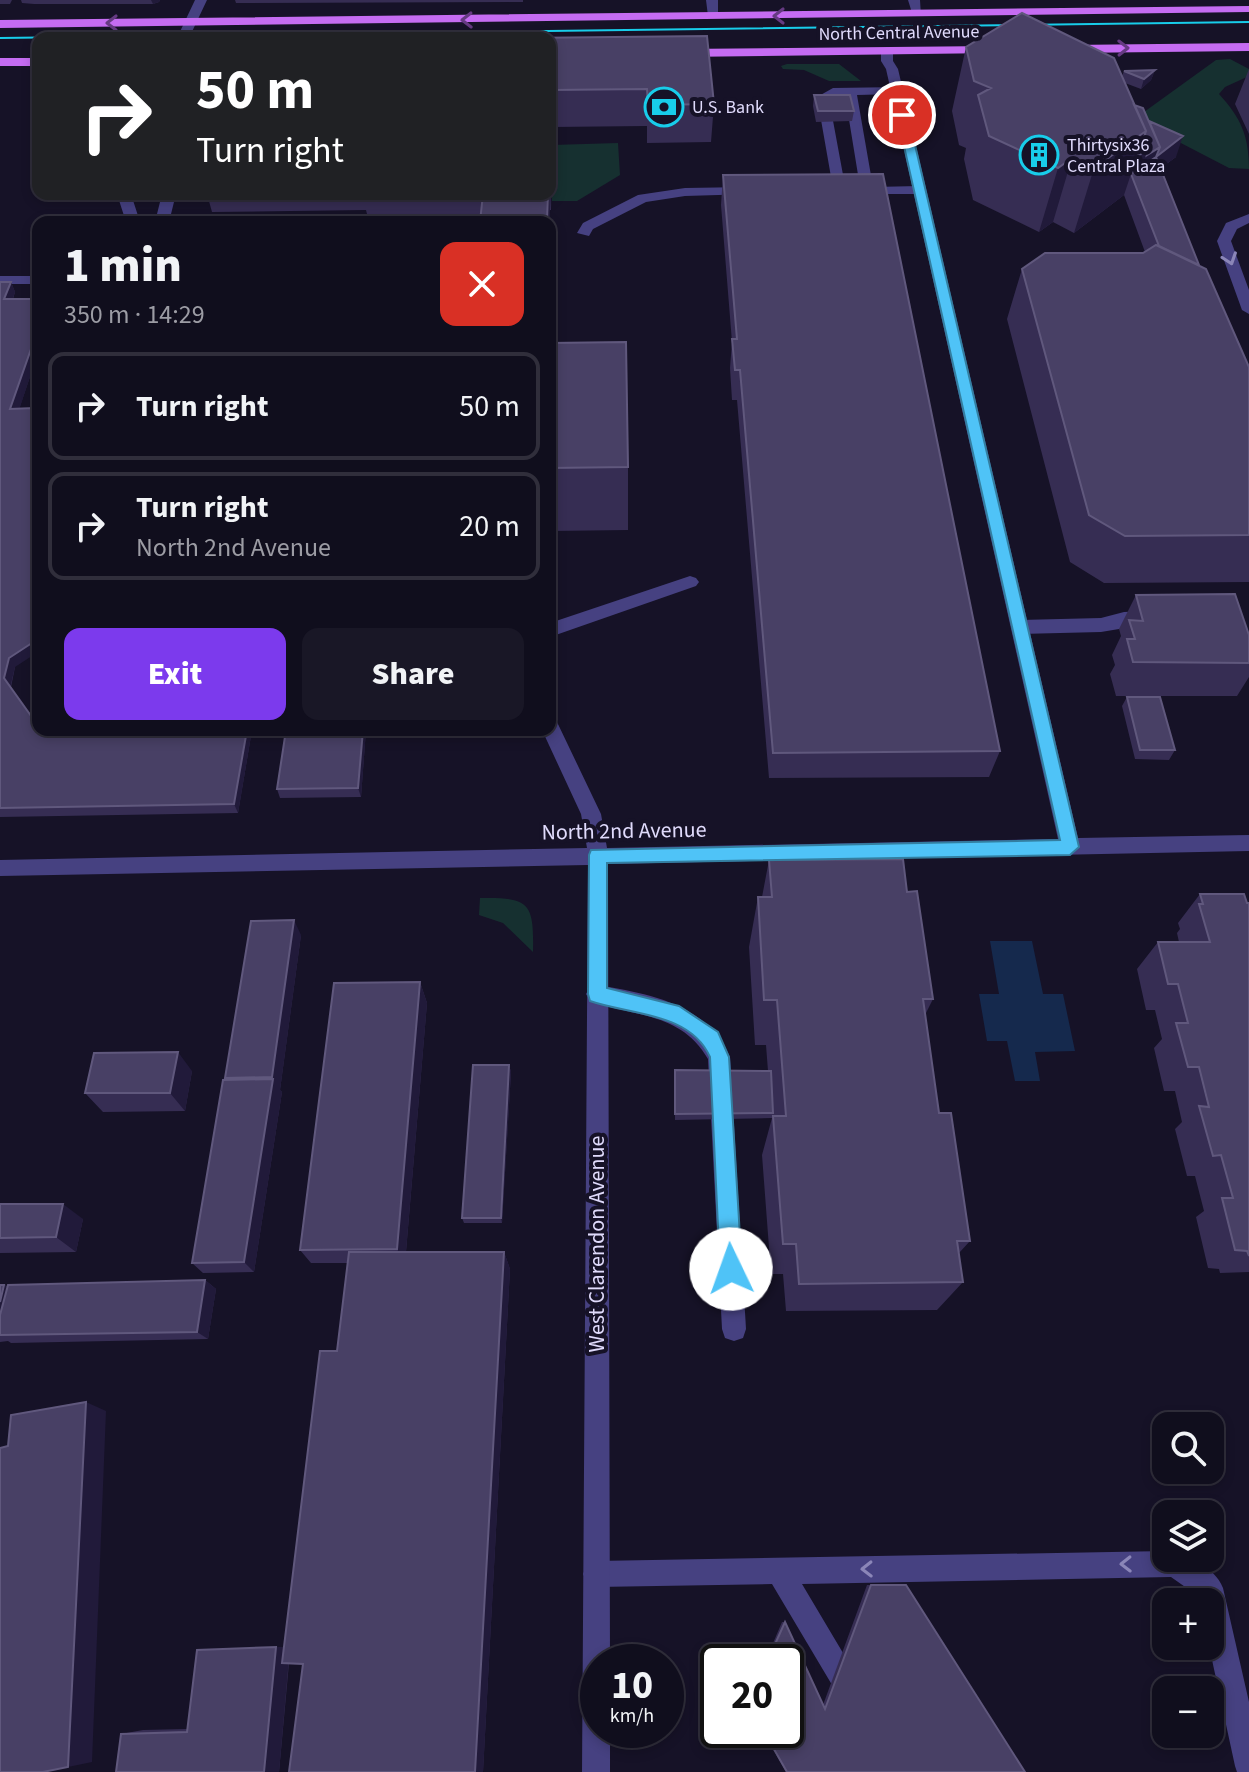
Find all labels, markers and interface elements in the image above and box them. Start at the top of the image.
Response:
one-way arrow [772,7,785,25]
one-way arrow [460,11,473,28]
one-way arrow [105,14,118,32]
street label: North Central Avenue [818,19,980,47]
one-way arrow [1117,40,1130,57]
text: 50 m [196,51,314,130]
icon: right [64,64,168,168]
pin [868,81,936,149]
bank icon: U.S. Bank [643,86,685,128]
icon: arrive [880,93,924,137]
place label: U.S. Bank [692,95,764,120]
text: Turn right [196,125,344,176]
place label: Thirtysix36 Central Plaza [1067,133,1165,179]
building icon: Thirtysix36 Central Plaza [1018,134,1060,176]
text: 1 min [64,232,182,300]
button: close [440,242,524,326]
one-way arrow [1220,251,1236,265]
text: 350 m · 14:29 [64,296,205,333]
icon: right [68,384,112,428]
text: Turn right [136,385,268,428]
text: 50 m [459,385,520,428]
text: Turn right [136,486,268,529]
icon: right [68,504,112,548]
text: 20 m [459,505,520,548]
text: North 2nd Avenue [136,529,331,566]
button: Exit [64,628,286,720]
button: Share [302,628,524,720]
street label: North 2nd Avenue [541,814,707,848]
street label: West Clarendon Avenue [581,1136,613,1352]
position arrow [689,1227,773,1311]
map controls [1152,1412,1224,1748]
button: search [1152,1412,1224,1484]
button: layers [1152,1500,1224,1572]
one-way arrow [1119,1556,1132,1573]
one-way arrow [860,1560,872,1578]
button: + [1152,1588,1224,1660]
speed limit sign: 20 [700,1644,804,1748]
text: 10 [611,1657,653,1714]
button: − [1152,1676,1224,1748]
text: km/h [610,1702,654,1730]

